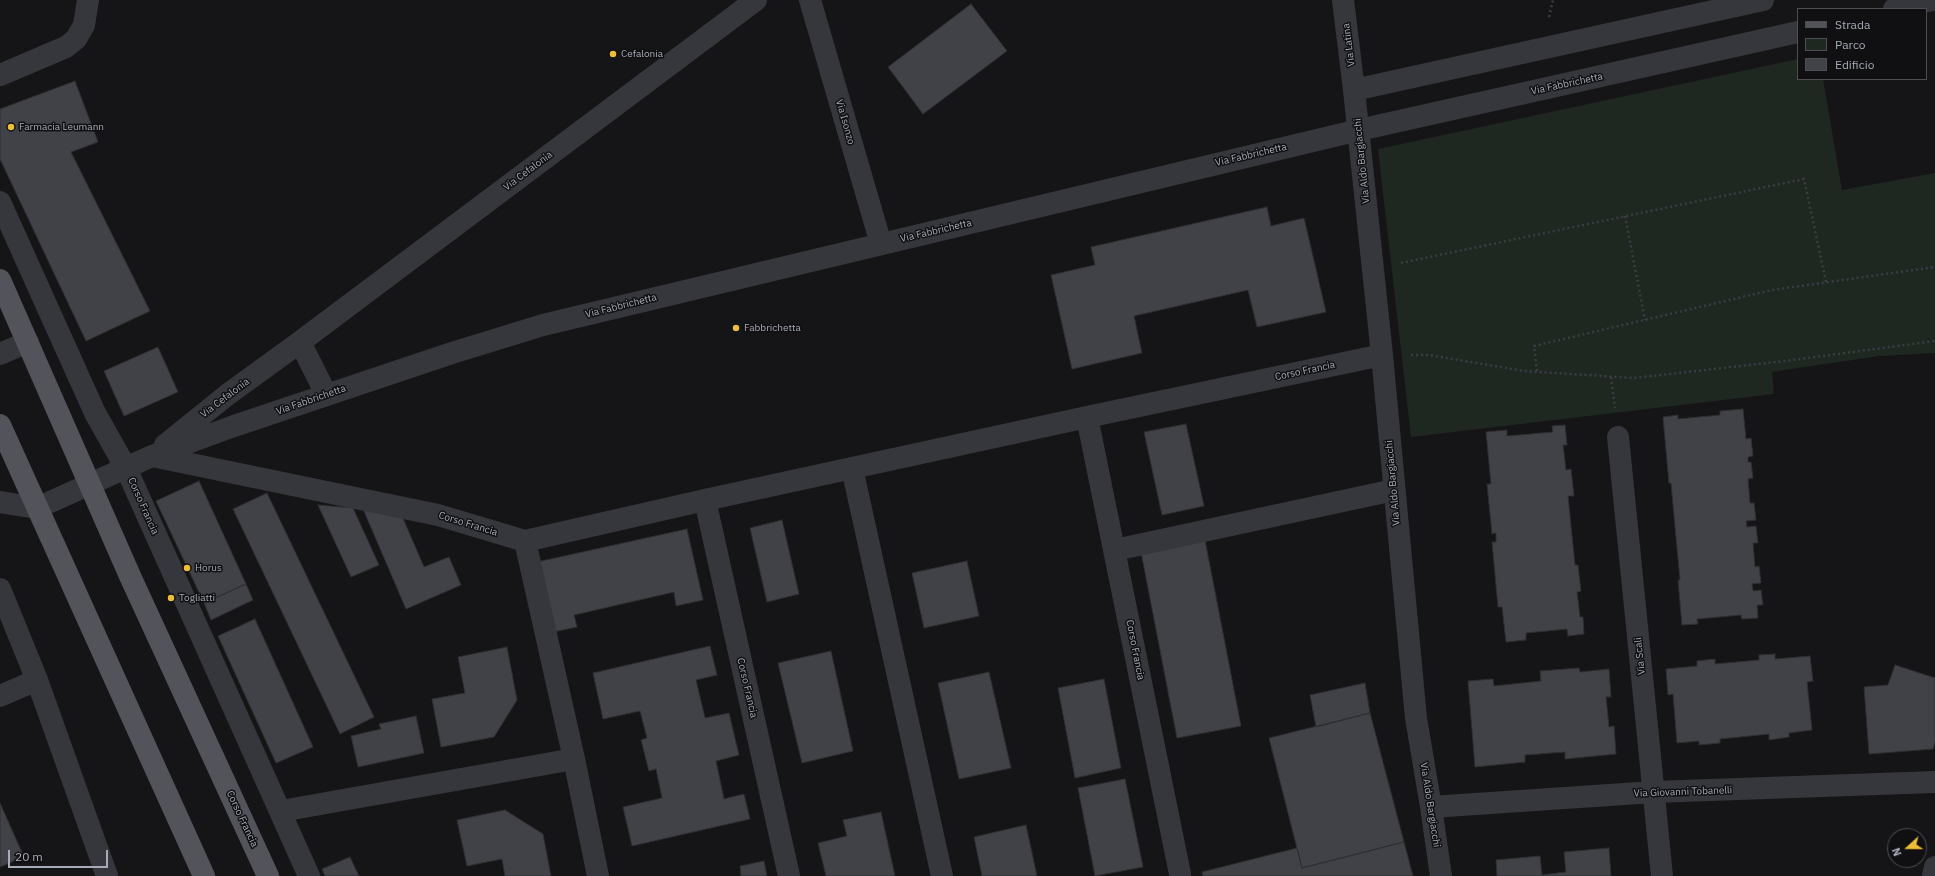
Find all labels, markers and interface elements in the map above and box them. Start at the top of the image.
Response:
legend [1797,8,1927,80]
text: Strada [1835,17,1870,32]
street label: Via Latina [1340,23,1358,67]
text: Parco [1835,37,1866,52]
place label: Cefalonia [621,48,663,60]
marker: Cefalonia [608,49,618,59]
text: Edificio [1835,57,1874,72]
street label: Via Fabbrichetta [1530,71,1604,97]
street label: Via Isonzo [833,98,857,146]
street label: Via Aldo Bargiacchi [1352,118,1372,204]
place label: Farmacia Leumann [19,121,104,133]
marker: Farmacia Leumann [6,122,16,132]
street label: Via Fabbrichetta [1214,141,1288,169]
street label: Via Cefalonia [501,149,555,193]
street label: Via Fabbrichetta [899,217,973,245]
street label: Via Fabbrichetta [584,291,658,321]
place label: Fabbrichetta [744,322,801,334]
marker: Fabbrichetta [731,323,741,333]
street label: Corso Francia [1274,359,1336,383]
street label: Via Cefalonia [198,376,252,420]
street label: Via Fabbrichetta [275,382,347,418]
street label: Via Aldo Bargiacchi [1383,440,1403,526]
street label: Corso Francia [125,476,161,536]
street label: Corso Francia [437,509,499,539]
place label: Horus [195,562,222,574]
marker: Horus [182,563,192,573]
place label: Togliatti [179,592,215,604]
marker: Togliatti [166,593,176,603]
street label: Corso Francia [1123,619,1147,681]
street label: Via Scali [1632,637,1648,675]
street label: Corso Francia [734,657,760,719]
street label: Via Aldo Bargiacchi [1417,762,1443,848]
street label: Via Giovanni Tobanelli [1634,784,1732,800]
street label: Corso Francia [224,789,260,849]
north arrow [1887,828,1927,868]
scale bar [10,842,110,868]
text: N [1889,846,1905,858]
text: 20 m [15,849,43,864]

